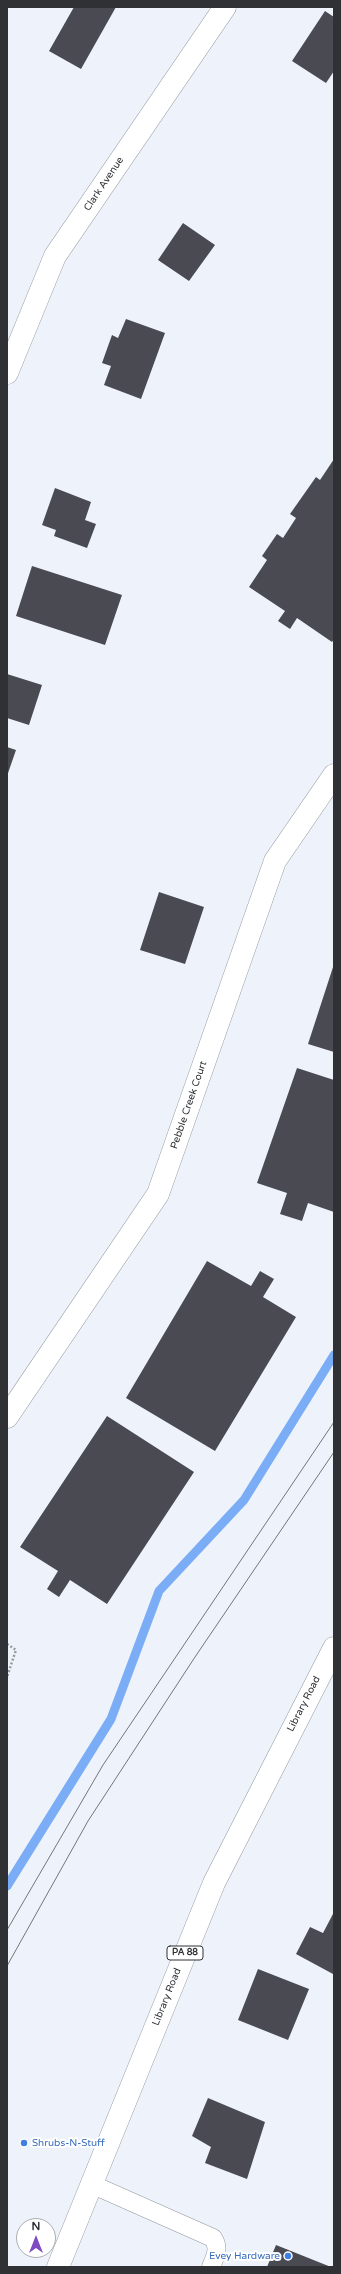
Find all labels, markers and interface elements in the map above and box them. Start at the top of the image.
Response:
street label: Clark Avenue [81,155,127,213]
street label: Pebble Creek Court [168,1059,210,1151]
street label: Library Road [285,1674,323,1734]
road number: PA 88 [167,1946,203,1960]
street label: Library Road [150,1967,184,2027]
place label: Shrubs-N-Stuff [32,2137,105,2149]
marker: Shrubs-N-Stuff [19,2138,29,2148]
north arrow [16,2218,56,2258]
text: N [32,2220,40,2233]
place label: Evey Hardware [209,2250,280,2262]
marker: Evey Hardware [283,2251,293,2261]

